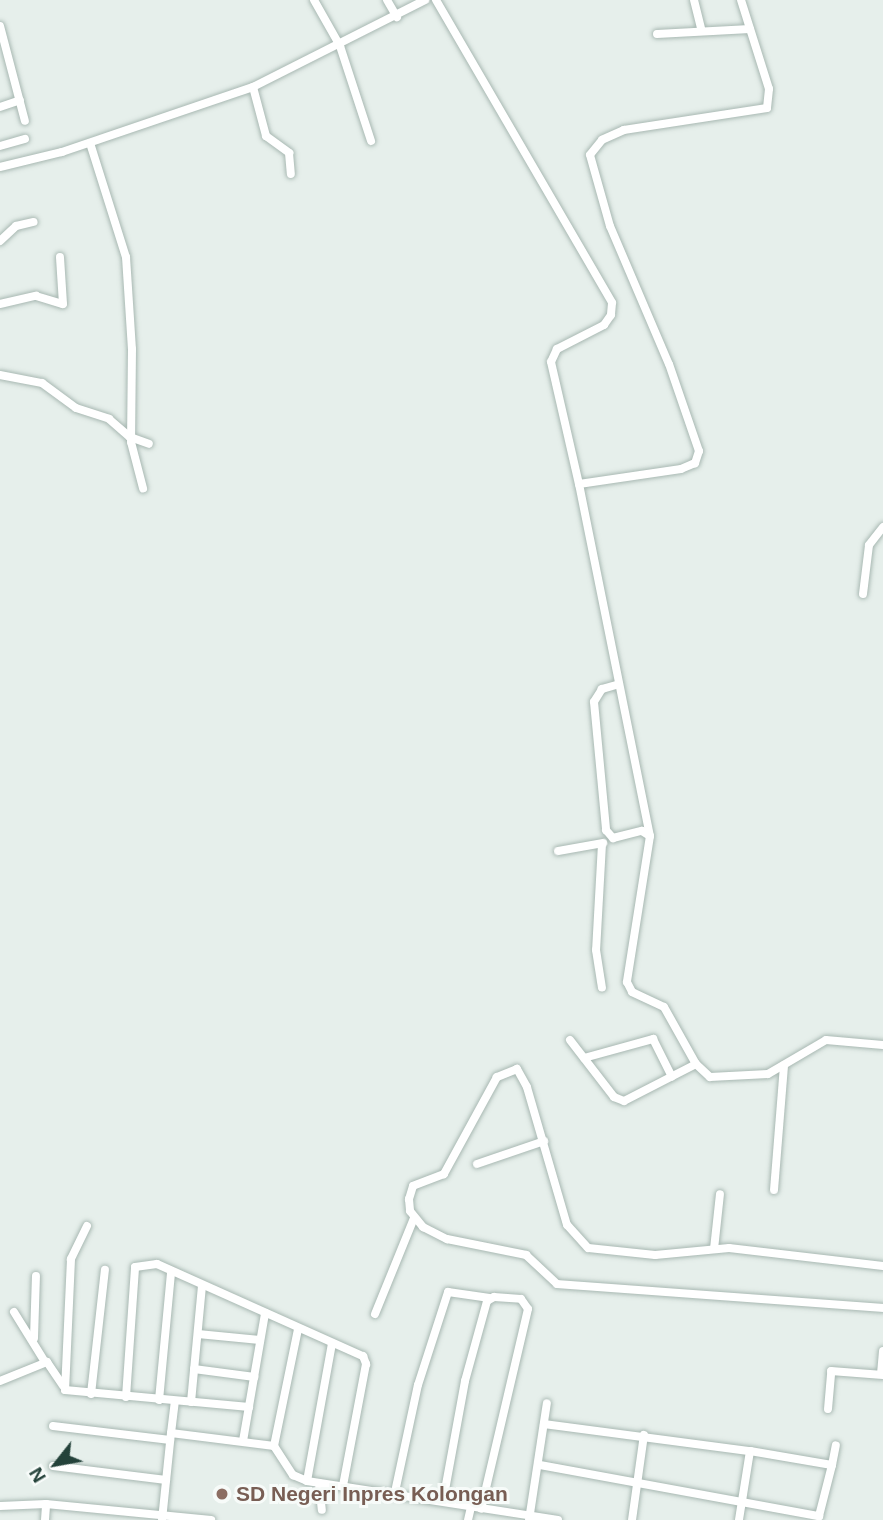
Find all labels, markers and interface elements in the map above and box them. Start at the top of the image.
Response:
north arrow [21,1429,91,1499]
text: N [25,1464,50,1486]
place label: SD Negeri Inpres Kolongan [236,1481,508,1507]
marker: SD Negeri Inpres Kolongan [214,1486,230,1502]

